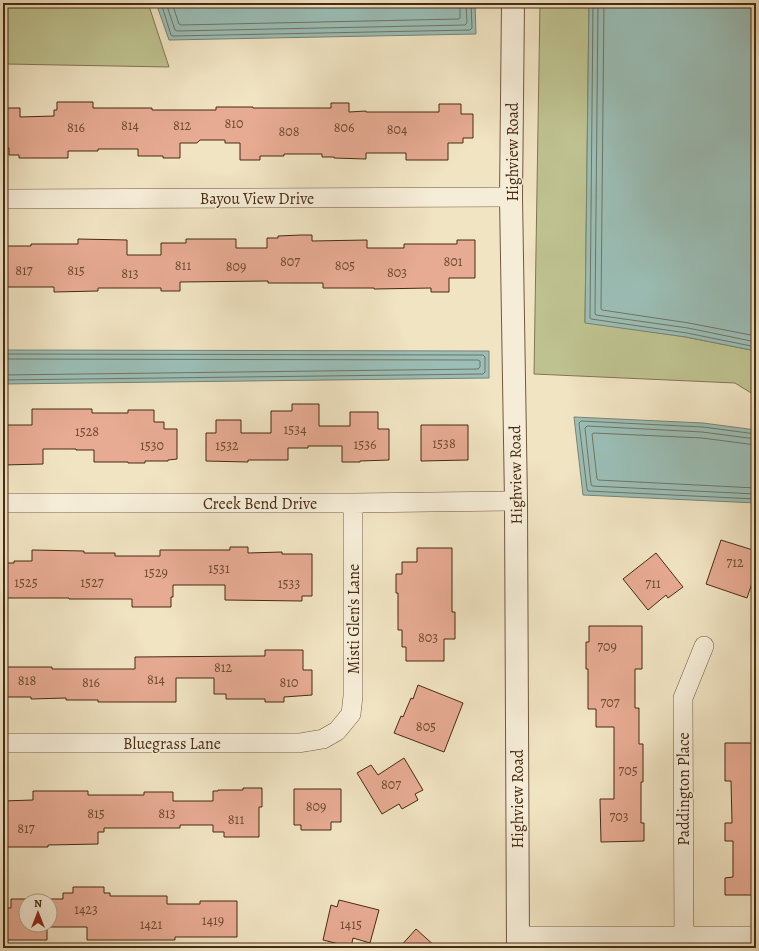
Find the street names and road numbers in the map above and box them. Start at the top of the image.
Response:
street label: Highview Road [502,102,524,202]
street label: Bayou View Drive [200,188,314,210]
street label: Highview Road [504,425,528,525]
street label: Creek Bend Drive [203,493,317,515]
street label: Misti Glen's Lane [343,564,365,674]
street label: Paddington Place [673,732,695,846]
street label: Bluegrass Lane [123,733,221,755]
street label: Highview Road [507,749,529,849]

